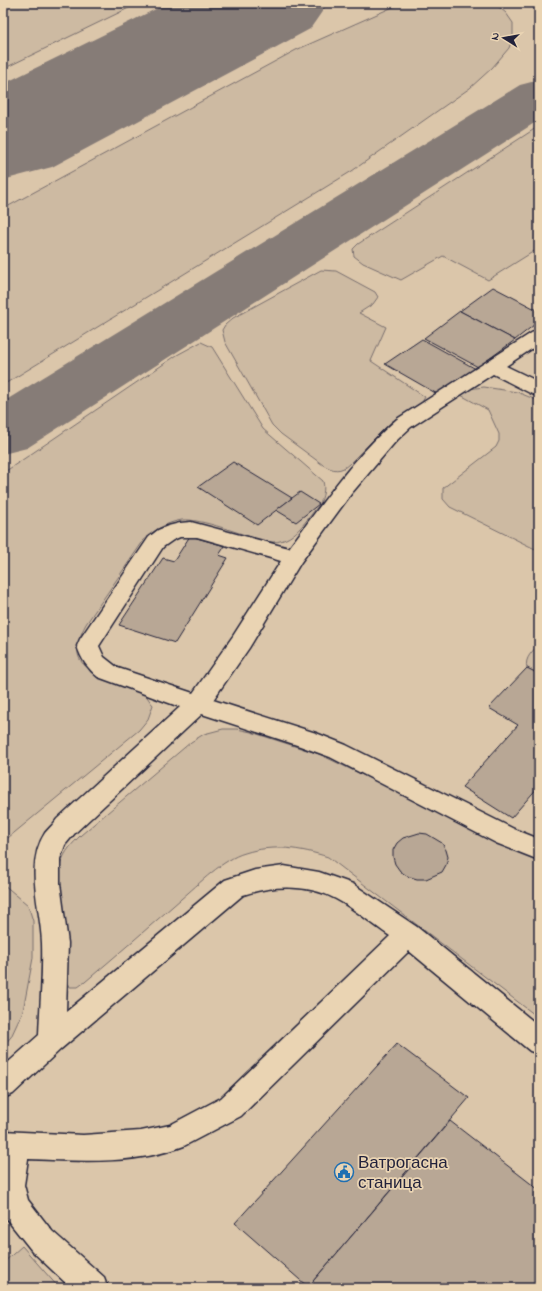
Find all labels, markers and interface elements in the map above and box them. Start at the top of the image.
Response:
north arrow [484,18,524,58]
text: N [487,31,504,41]
place label: Ватрогасна станица [358,1151,448,1196]
public building icon: Ватрогасна станица [333,1161,355,1183]

